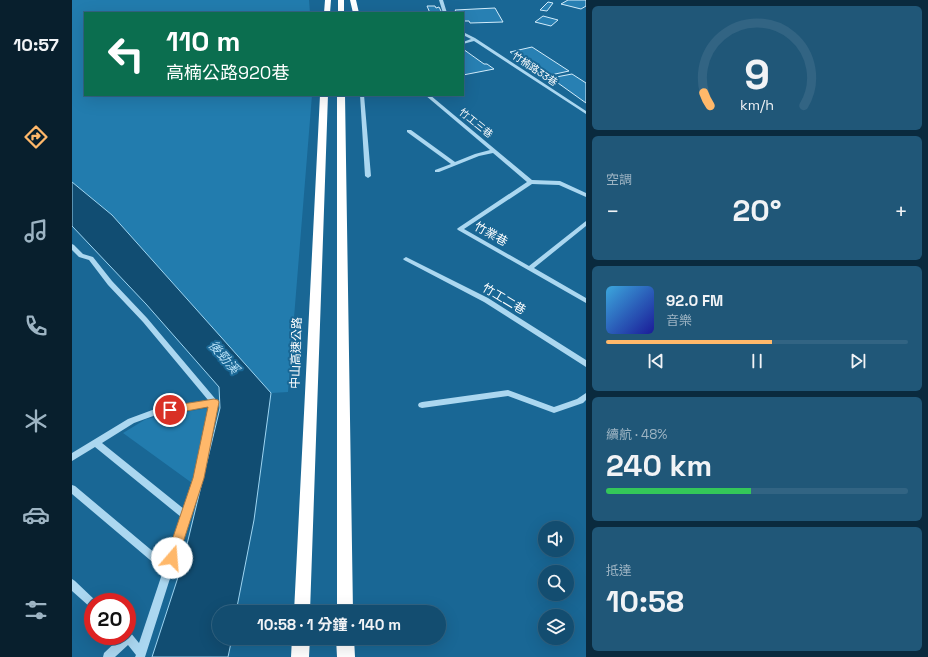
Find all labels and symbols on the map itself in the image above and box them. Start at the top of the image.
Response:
street label: 竹楠路33巷 [510,49,560,89]
street label: 竹工三巷 [456,105,496,141]
street label: 竹業巷 [471,218,511,250]
street label: 竹工二巷 [479,280,529,318]
street label: 中山高速公路 [287,317,305,389]
water label: 後勁溪 [205,337,245,379]
pin [153,393,187,427]
position arrow [151,537,193,579]
speed limit sign: 20 [84,593,136,645]

